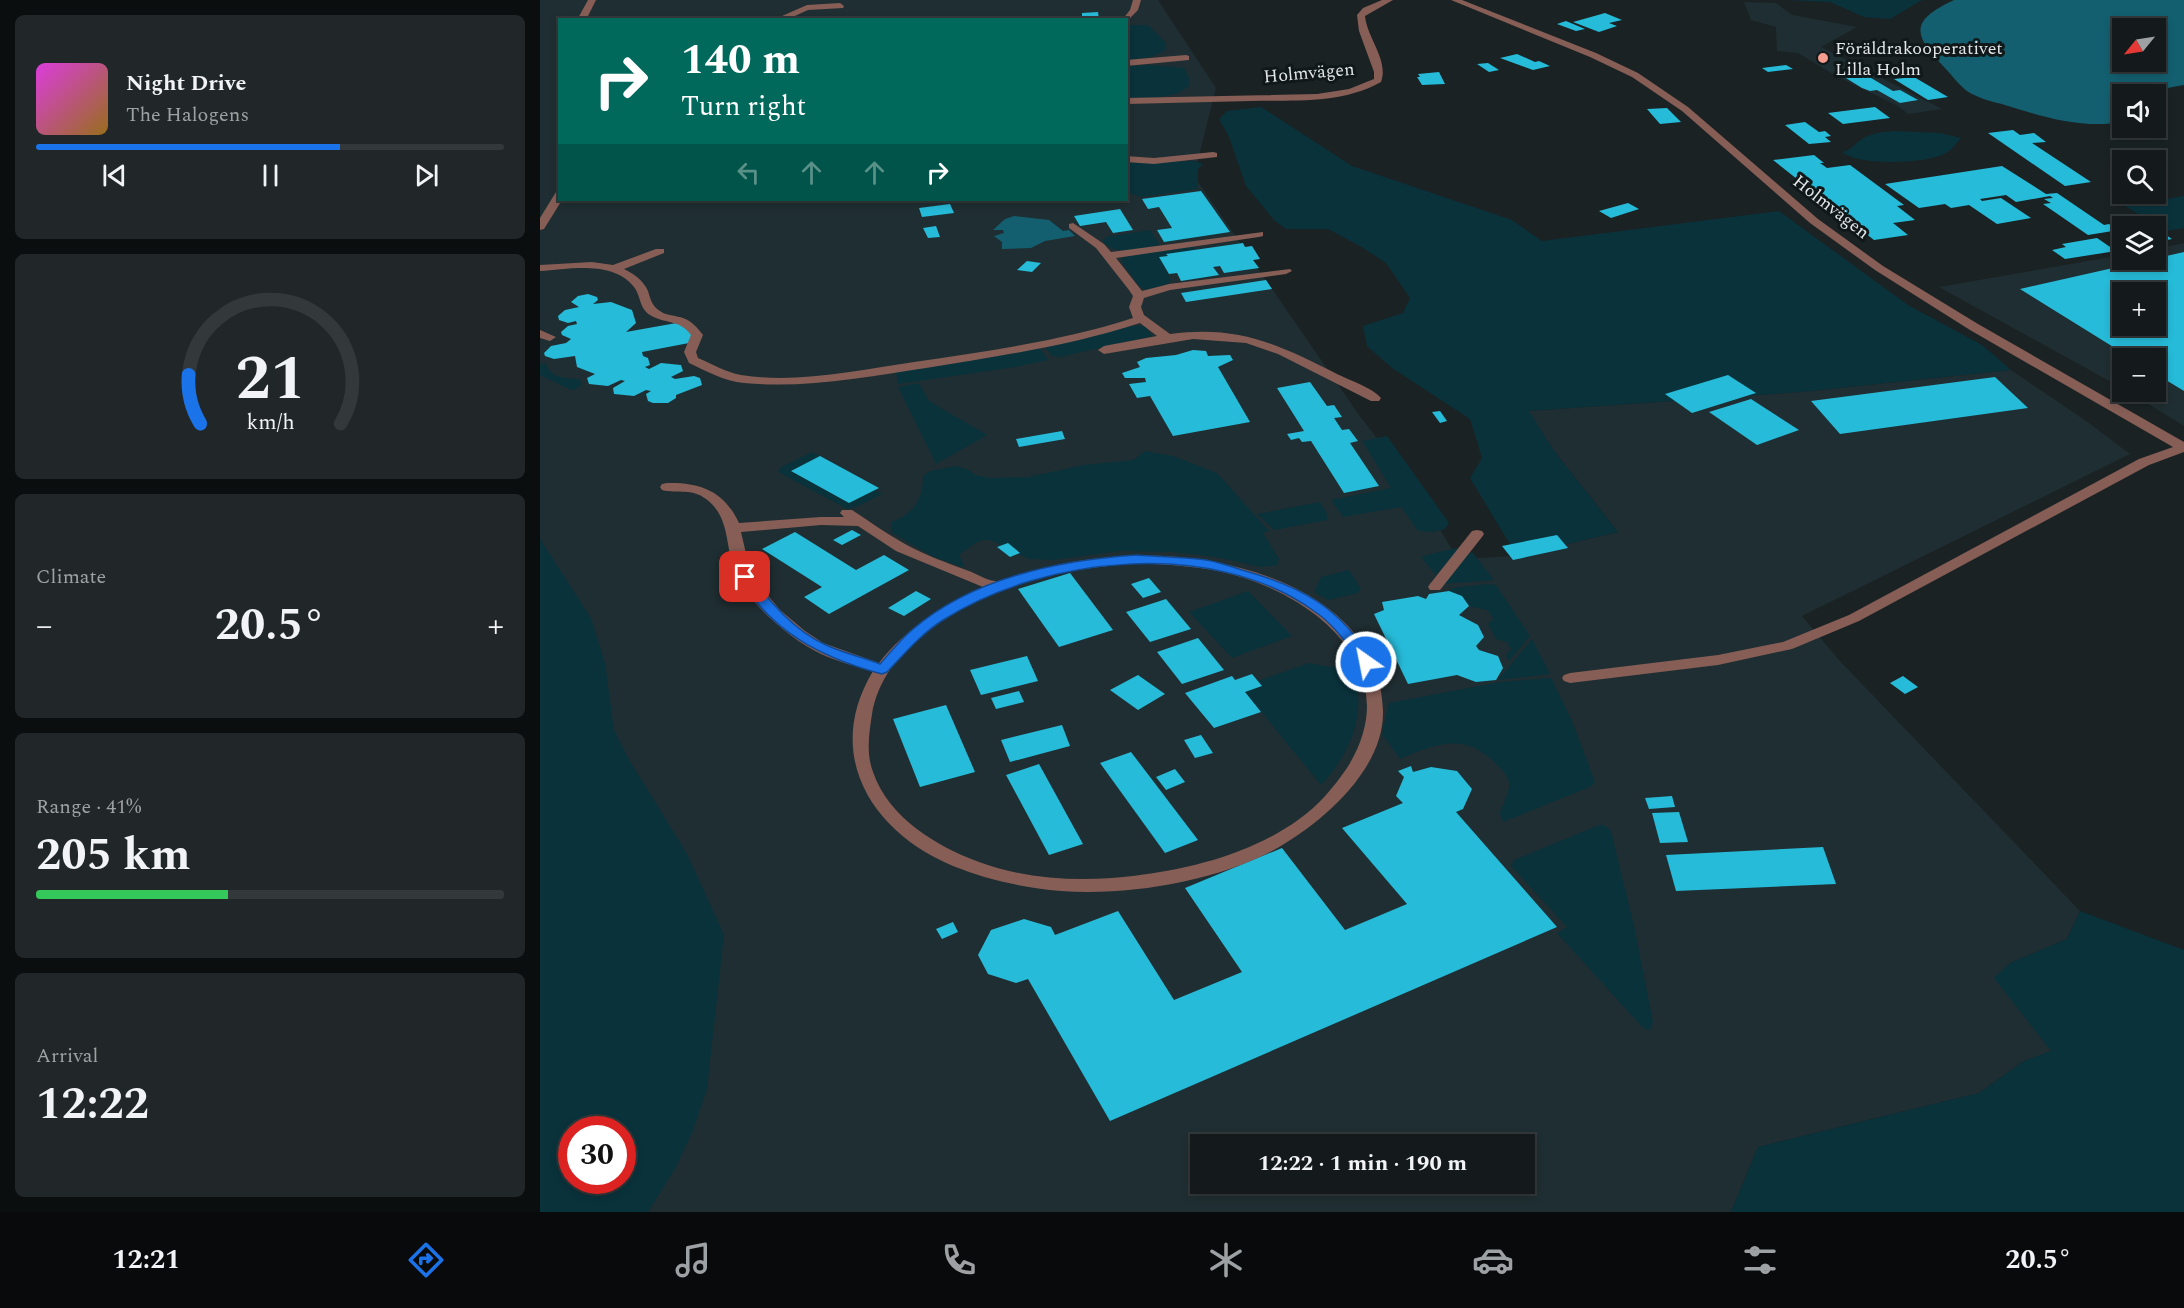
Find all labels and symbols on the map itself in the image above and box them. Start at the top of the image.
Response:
north arrow [2112,18,2166,72]
place label: Föräldrakooperativet Lilla Holm [1835,35,2003,83]
marker: Föräldrakooperativet Lilla Holm [1816,51,1830,65]
street label: Holmvägen [1262,56,1356,90]
street label: Holmvägen [1787,168,1875,246]
pin [719,551,770,602]
position arrow [1334,630,1398,694]
speed limit sign: 30 [558,1116,636,1194]

